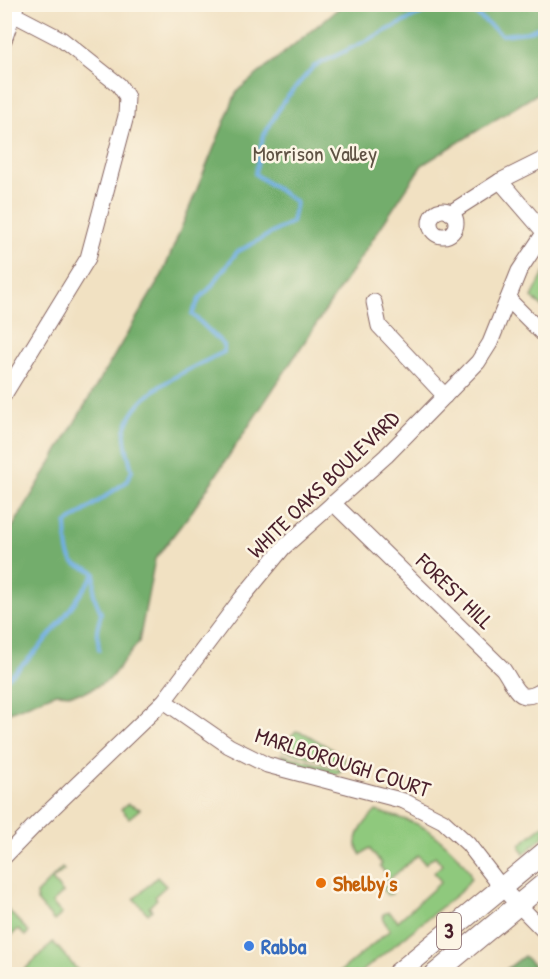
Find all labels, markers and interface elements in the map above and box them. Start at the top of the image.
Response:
park label: Morrison Valley [253,138,377,168]
street label: WHITE OAKS BOULEVARD [240,403,406,564]
street label: FOREST HILL [409,546,500,636]
street label: MARLBOROUGH COURT [252,720,435,805]
place label: Shelby's [333,868,398,899]
marker: Shelby's [314,876,328,890]
road number: 3 [437,913,461,949]
place label: Rabba [261,931,307,961]
marker: Rabba [242,939,256,953]

